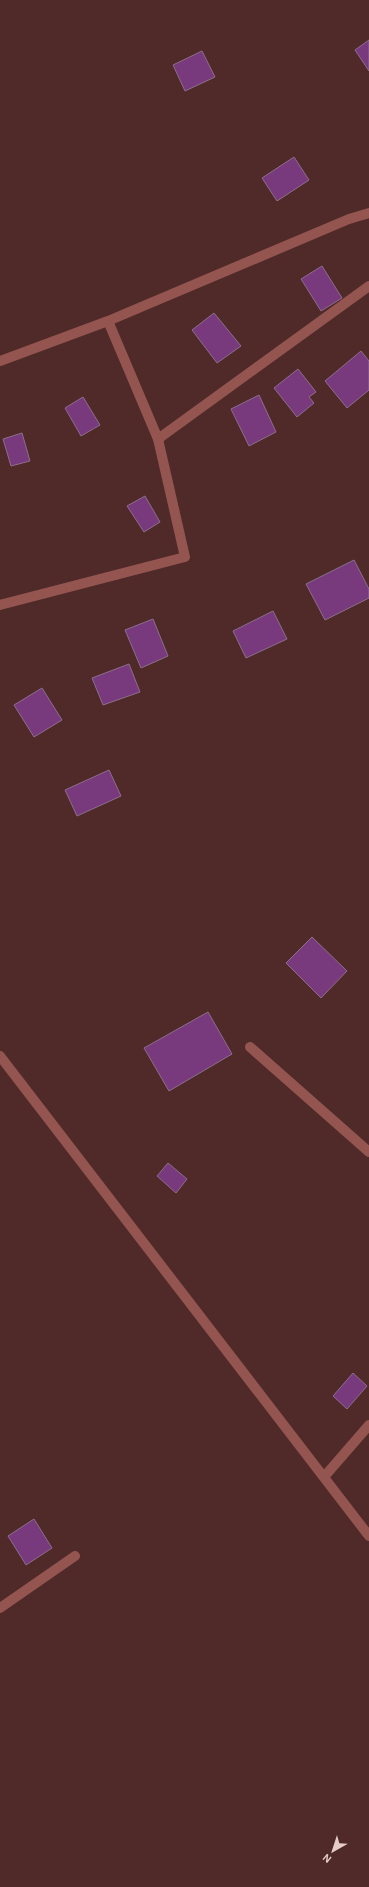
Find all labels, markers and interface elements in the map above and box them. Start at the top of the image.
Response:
north arrow [313,1831,353,1871]
text: N [321,1852,333,1865]

